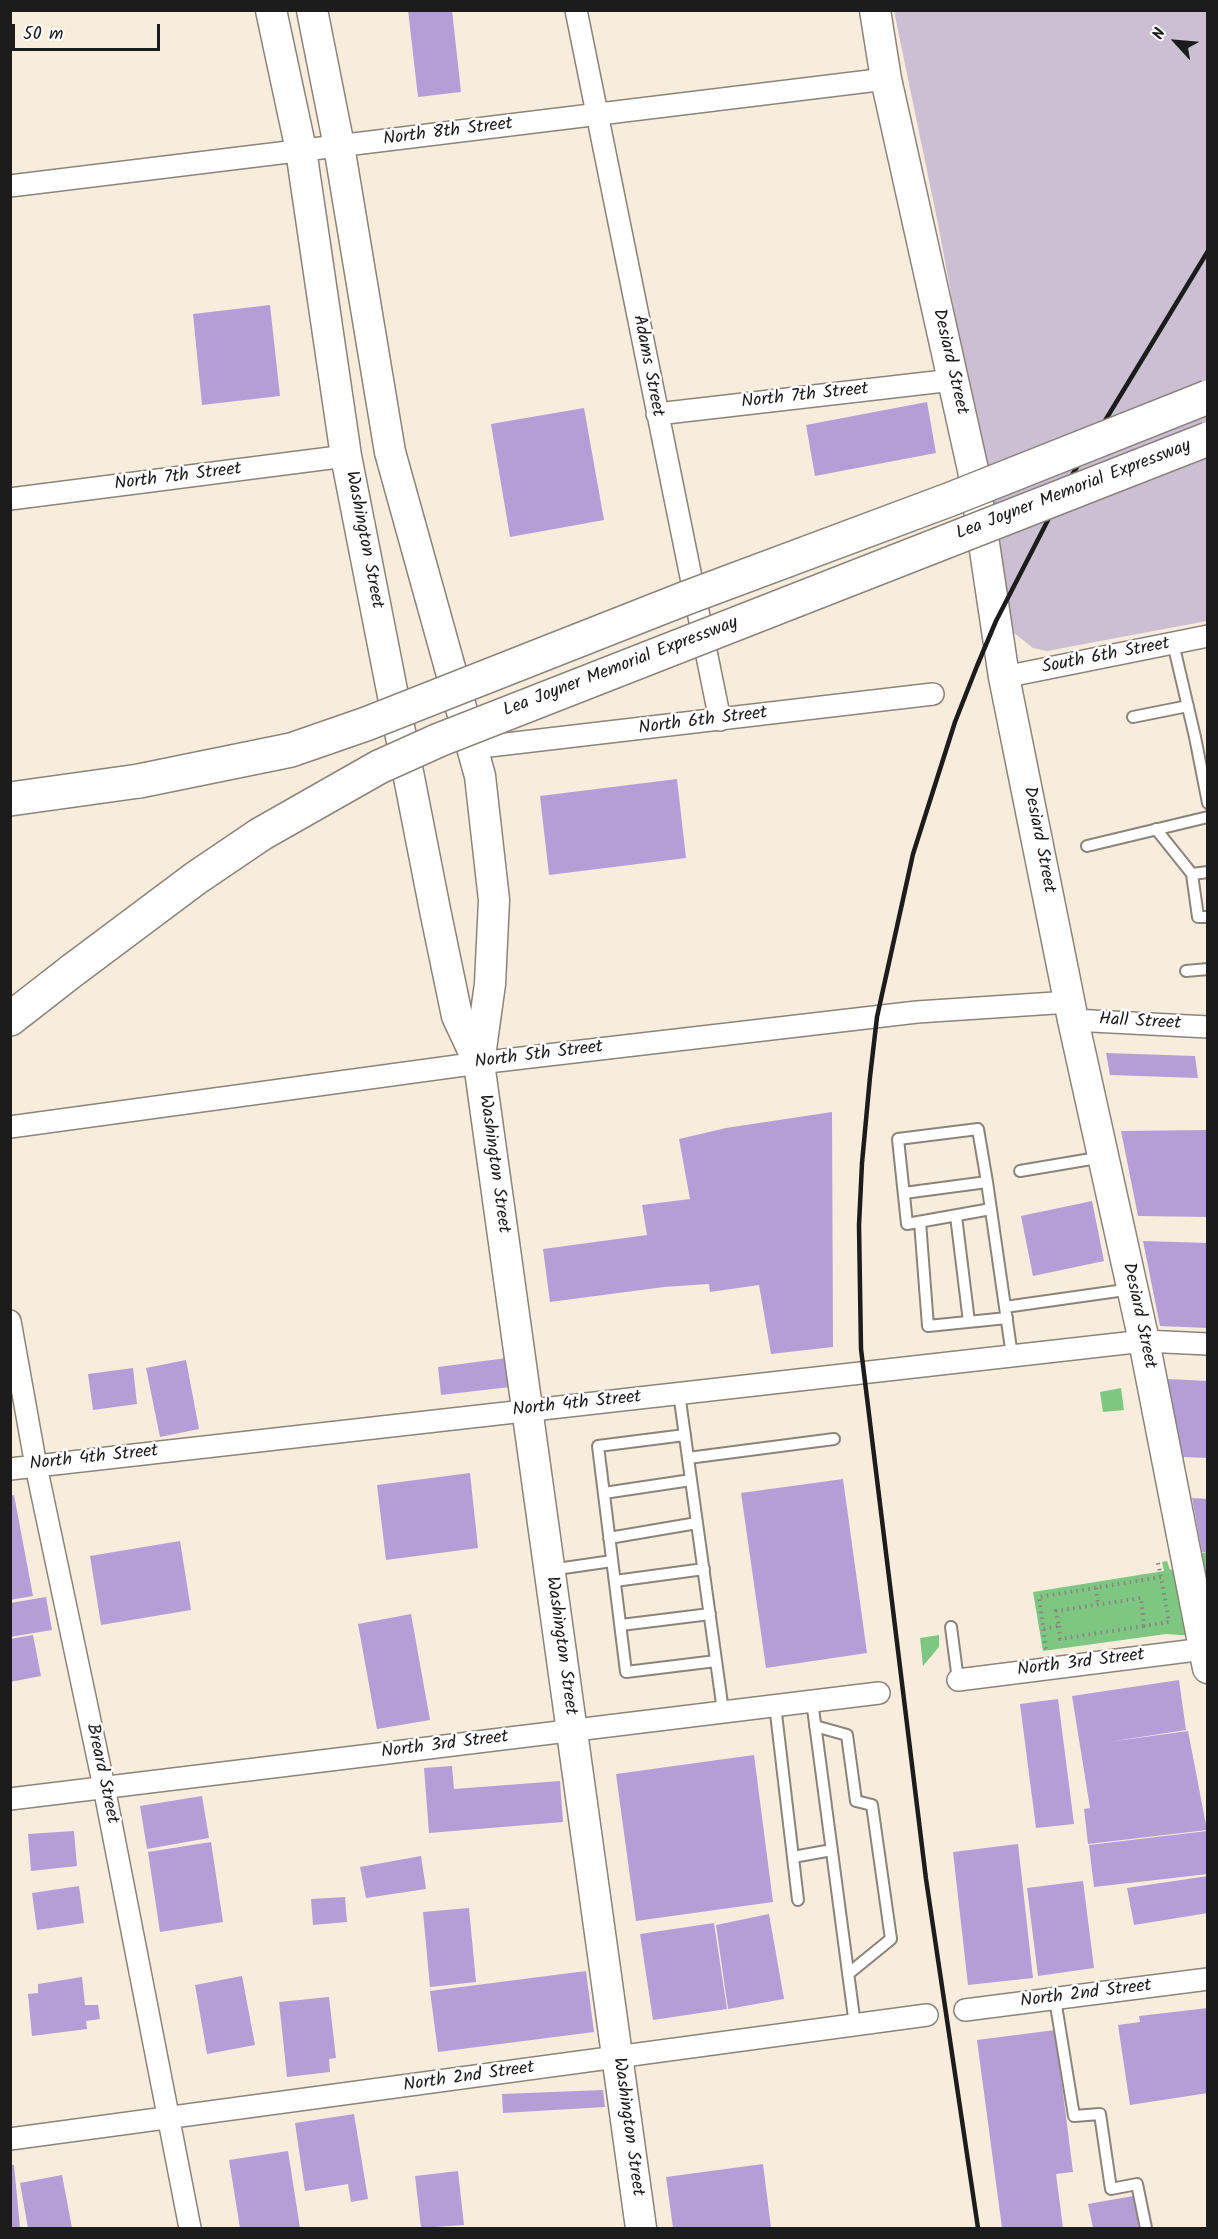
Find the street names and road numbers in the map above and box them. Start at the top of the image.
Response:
street label: North 8th Street [382,114,514,152]
street label: Desiard Street [926,307,972,417]
street label: Adams Street [627,313,667,419]
street label: North 7th Street [740,380,870,414]
street label: Lea Joyner Memorial Expressway [954,436,1194,546]
street label: North 7th Street [113,459,243,497]
street label: Washington Street [339,469,387,611]
street label: Lea Joyner Memorial Expressway [501,613,741,723]
street label: South 6th Street [1040,634,1172,680]
street label: North 6th Street [637,703,769,741]
street label: Desiard Street [1017,785,1059,895]
street label: Hall Street [1098,1010,1182,1036]
street label: North 5th Street [474,1037,604,1075]
street label: Washington Street [473,1093,513,1235]
street label: Desiard Street [1116,1261,1160,1371]
street label: North 4th Street [511,1387,643,1423]
street label: North 4th Street [28,1441,160,1477]
street label: Washington Street [540,1575,580,1717]
street label: North 3rd Street [1016,1645,1146,1683]
street label: Breard Street [80,1722,122,1826]
street label: North 3rd Street [380,1727,510,1765]
street label: North 2nd Street [1019,1976,1153,2014]
street label: Washington Street [607,2056,647,2198]
street label: North 2nd Street [402,2058,536,2098]

